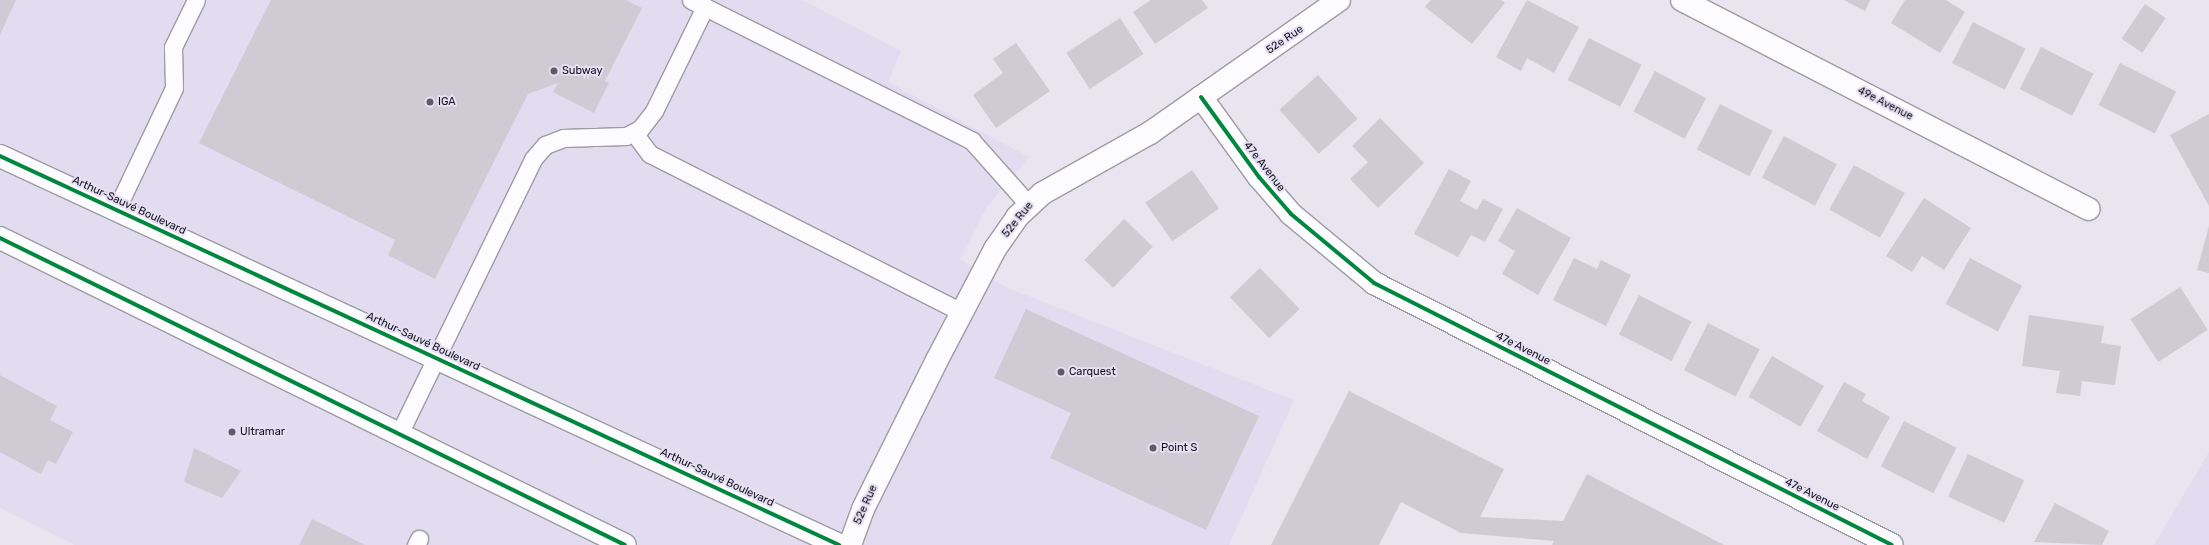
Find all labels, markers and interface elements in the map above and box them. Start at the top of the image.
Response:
street label: 52e Rue [1264,23,1306,57]
place label: Subway [562,64,603,78]
marker: Subway [549,66,559,76]
street label: 49e Avenue [1855,84,1915,124]
place label: IGA [438,95,456,109]
marker: IGA [425,97,435,107]
street label: 47e Avenue [1240,139,1288,195]
street label: Arthur-Sauvé Boulevard [70,174,188,238]
street label: 52e Rue [1000,200,1036,240]
street label: Arthur-Sauvé Boulevard [364,310,482,374]
street label: 47e Avenue [1493,330,1553,368]
place label: Carquest [1069,365,1116,379]
marker: Carquest [1056,367,1066,377]
place label: Ultramar [240,425,285,439]
marker: Ultramar [227,427,237,437]
place label: Point S [1161,441,1197,455]
marker: Point S [1148,443,1158,453]
street label: Arthur-Sauvé Boulevard [658,446,776,510]
street label: 47e Avenue [1782,476,1842,514]
street label: 52e Rue [851,483,881,527]

